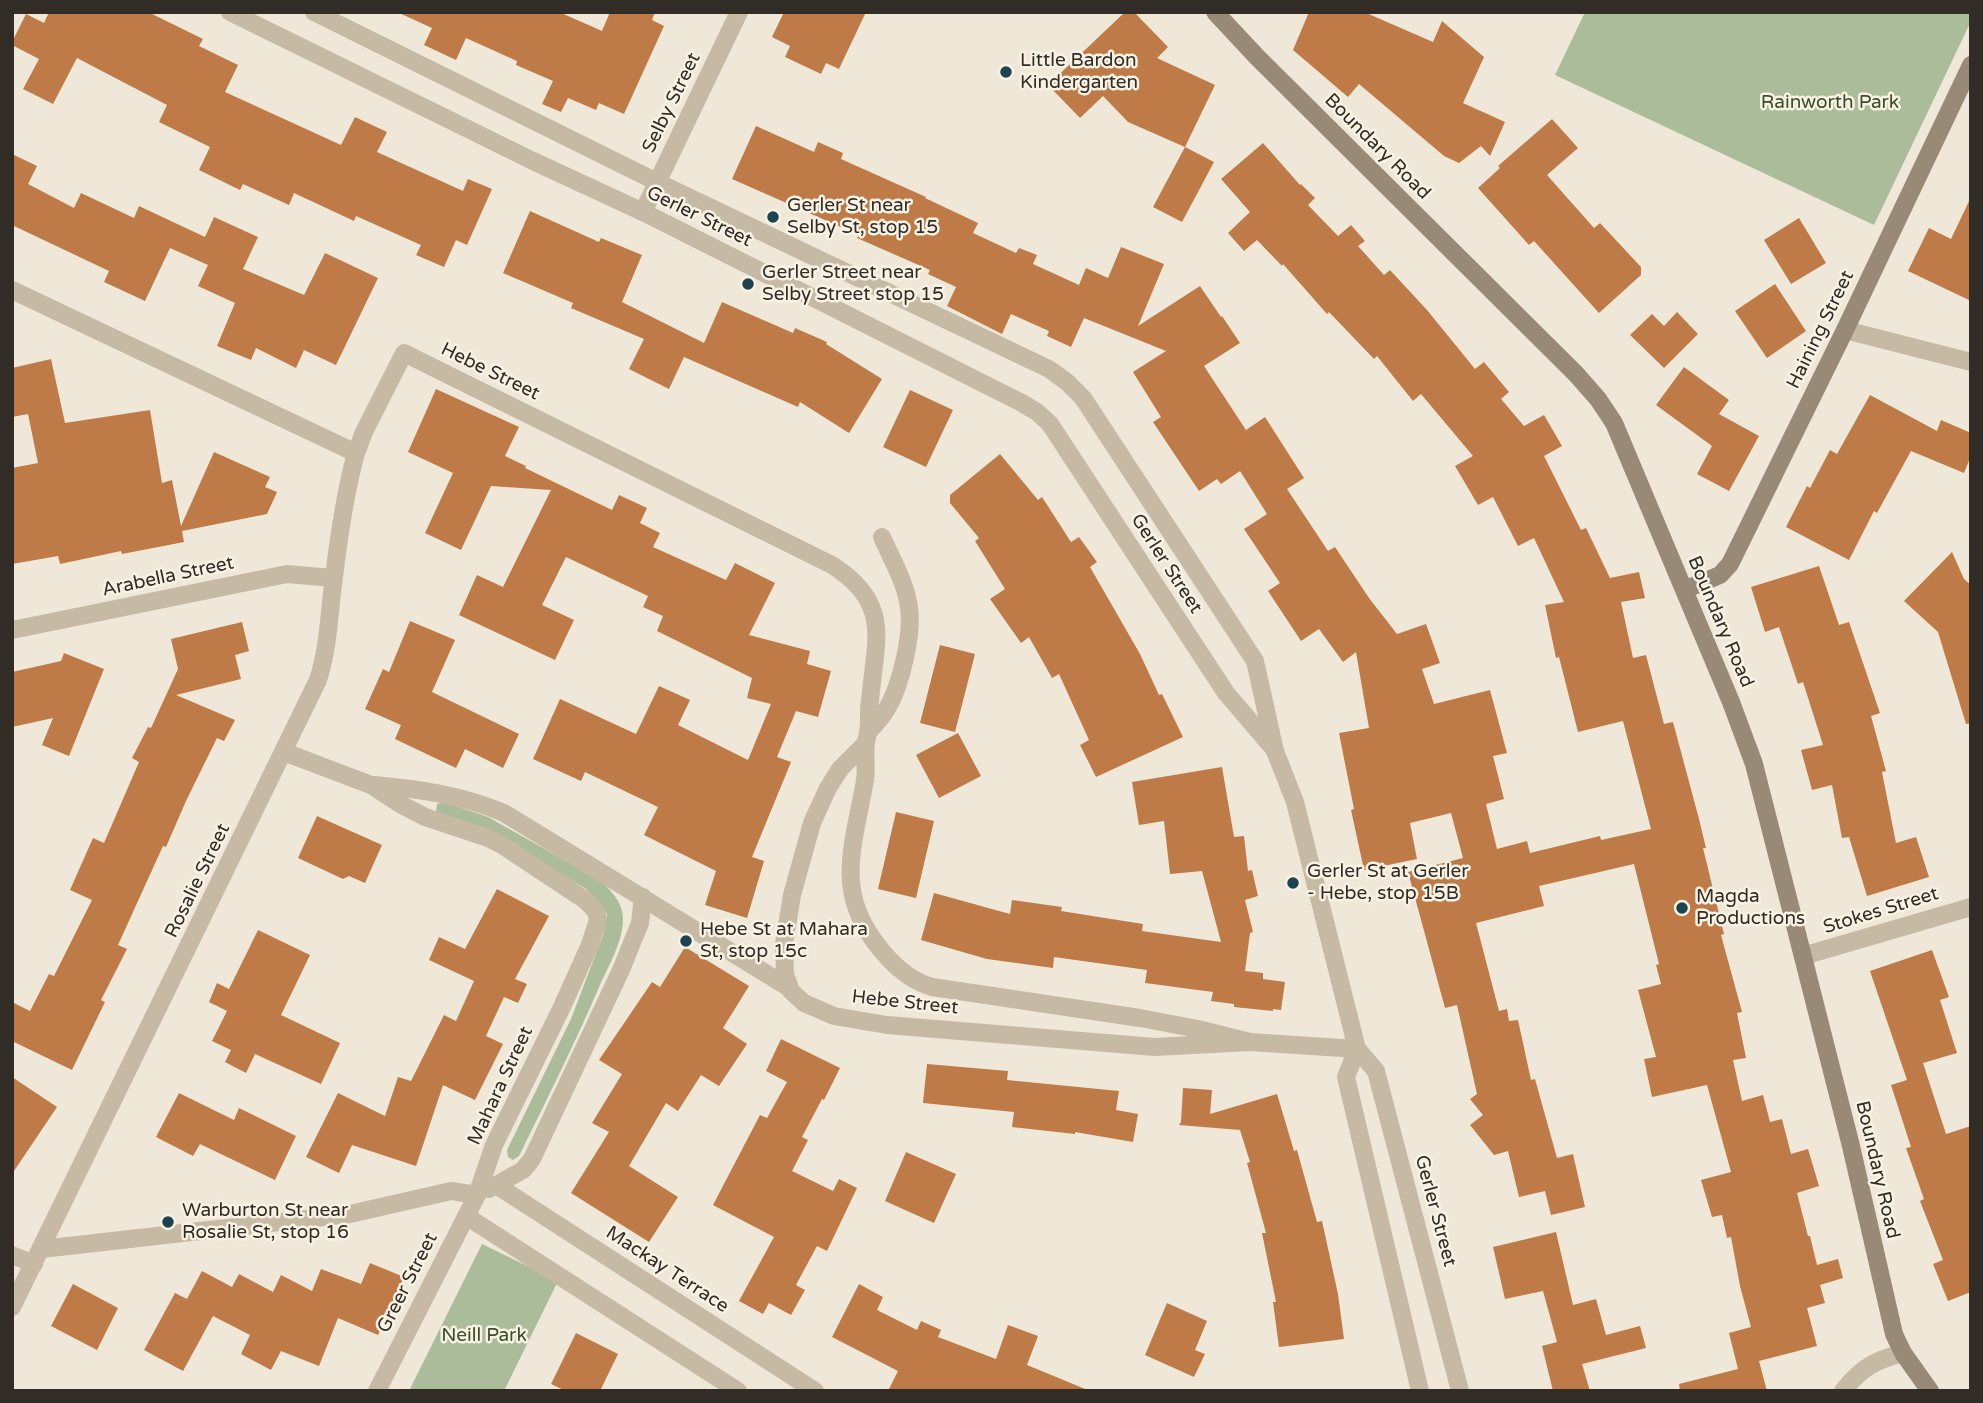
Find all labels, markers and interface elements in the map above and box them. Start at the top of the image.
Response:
street label: Selby Street [638,49,706,157]
place label: Little Bardon Kindergarten [1020,50,1138,94]
marker: Little Bardon Kindergarten [998,64,1014,80]
street label: Boundary Road [1319,89,1435,205]
park label: Rainworth Park [1761,92,1899,114]
street label: Gerler Street [643,182,755,252]
place label: Gerler St near Selby St, stop 15 [787,195,938,239]
marker: Gerler St near Selby St, stop 15 [765,209,781,225]
place label: Gerler Street near Selby Street stop 15 [762,262,944,306]
street label: Haining Street [1783,267,1859,393]
marker: Gerler Street near Selby Street stop 15 [740,276,756,292]
street label: Hebe Street [437,338,543,406]
street label: Gerler Street [1125,510,1207,618]
street label: Arabella Street [100,552,236,602]
street label: Boundary Road [1682,553,1758,691]
street label: Rosalie Street [161,820,235,942]
place label: Gerler St at Gerler - Hebe, stop 15B [1307,861,1468,905]
marker: Gerler St at Gerler - Hebe, stop 15B [1285,875,1301,891]
street label: Stokes Street [1821,883,1941,939]
place label: Magda Productions [1696,886,1805,930]
marker: Magda Productions [1674,900,1690,916]
place label: Hebe St at Mahara St, stop 15c [700,919,868,963]
marker: Hebe St at Mahara St, stop 15c [678,933,694,949]
street label: Hebe Street [851,986,959,1020]
street label: Mahara Street [464,1023,538,1149]
street label: Boundary Road [1850,1099,1904,1241]
street label: Gerler Street [1409,1153,1461,1269]
place label: Warburton St near Rosalie St, stop 16 [182,1200,349,1244]
marker: Warburton St near Rosalie St, stop 16 [160,1214,176,1230]
street label: Mackay Terrace [601,1222,733,1318]
street label: Greer Street [373,1229,443,1337]
park label: Neill Park [441,1325,527,1347]

